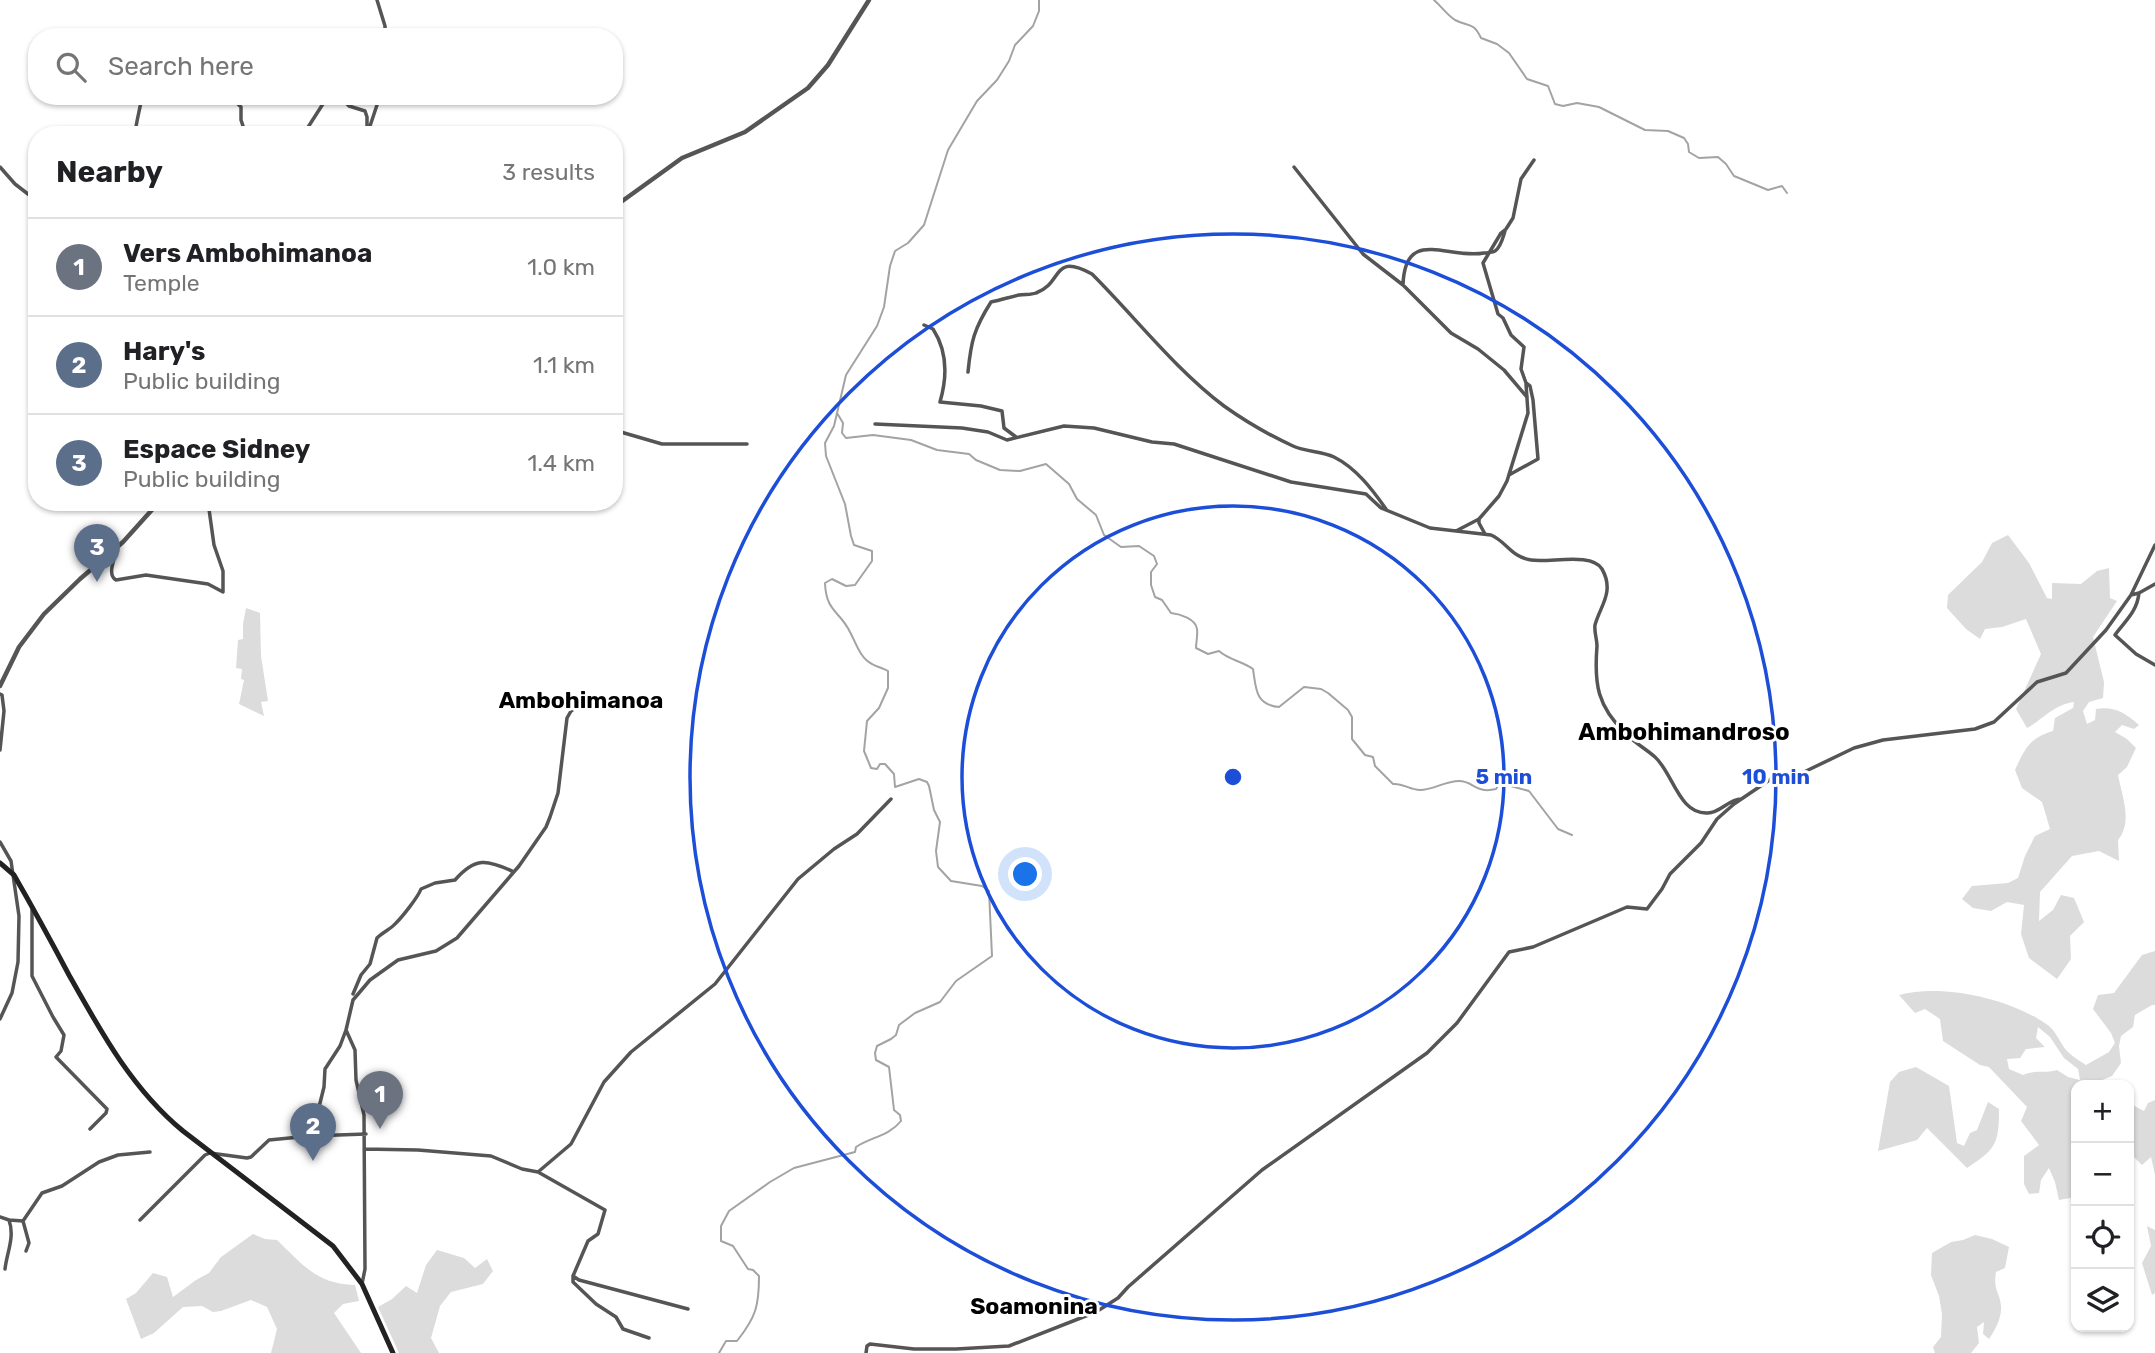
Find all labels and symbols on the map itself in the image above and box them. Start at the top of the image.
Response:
pin: 3 [74,524,120,582]
district label: Ambohimanoa [499,686,663,714]
district label: Ambohimandroso [1578,718,1790,746]
text: 5 min [1476,764,1532,789]
text: 10 min [1742,764,1810,789]
centre of rings [1221,765,1245,789]
your location [1008,857,1042,891]
pin: 1 [357,1071,403,1129]
pin: 2 [290,1103,336,1161]
district label: Soamonina [970,1292,1098,1320]

